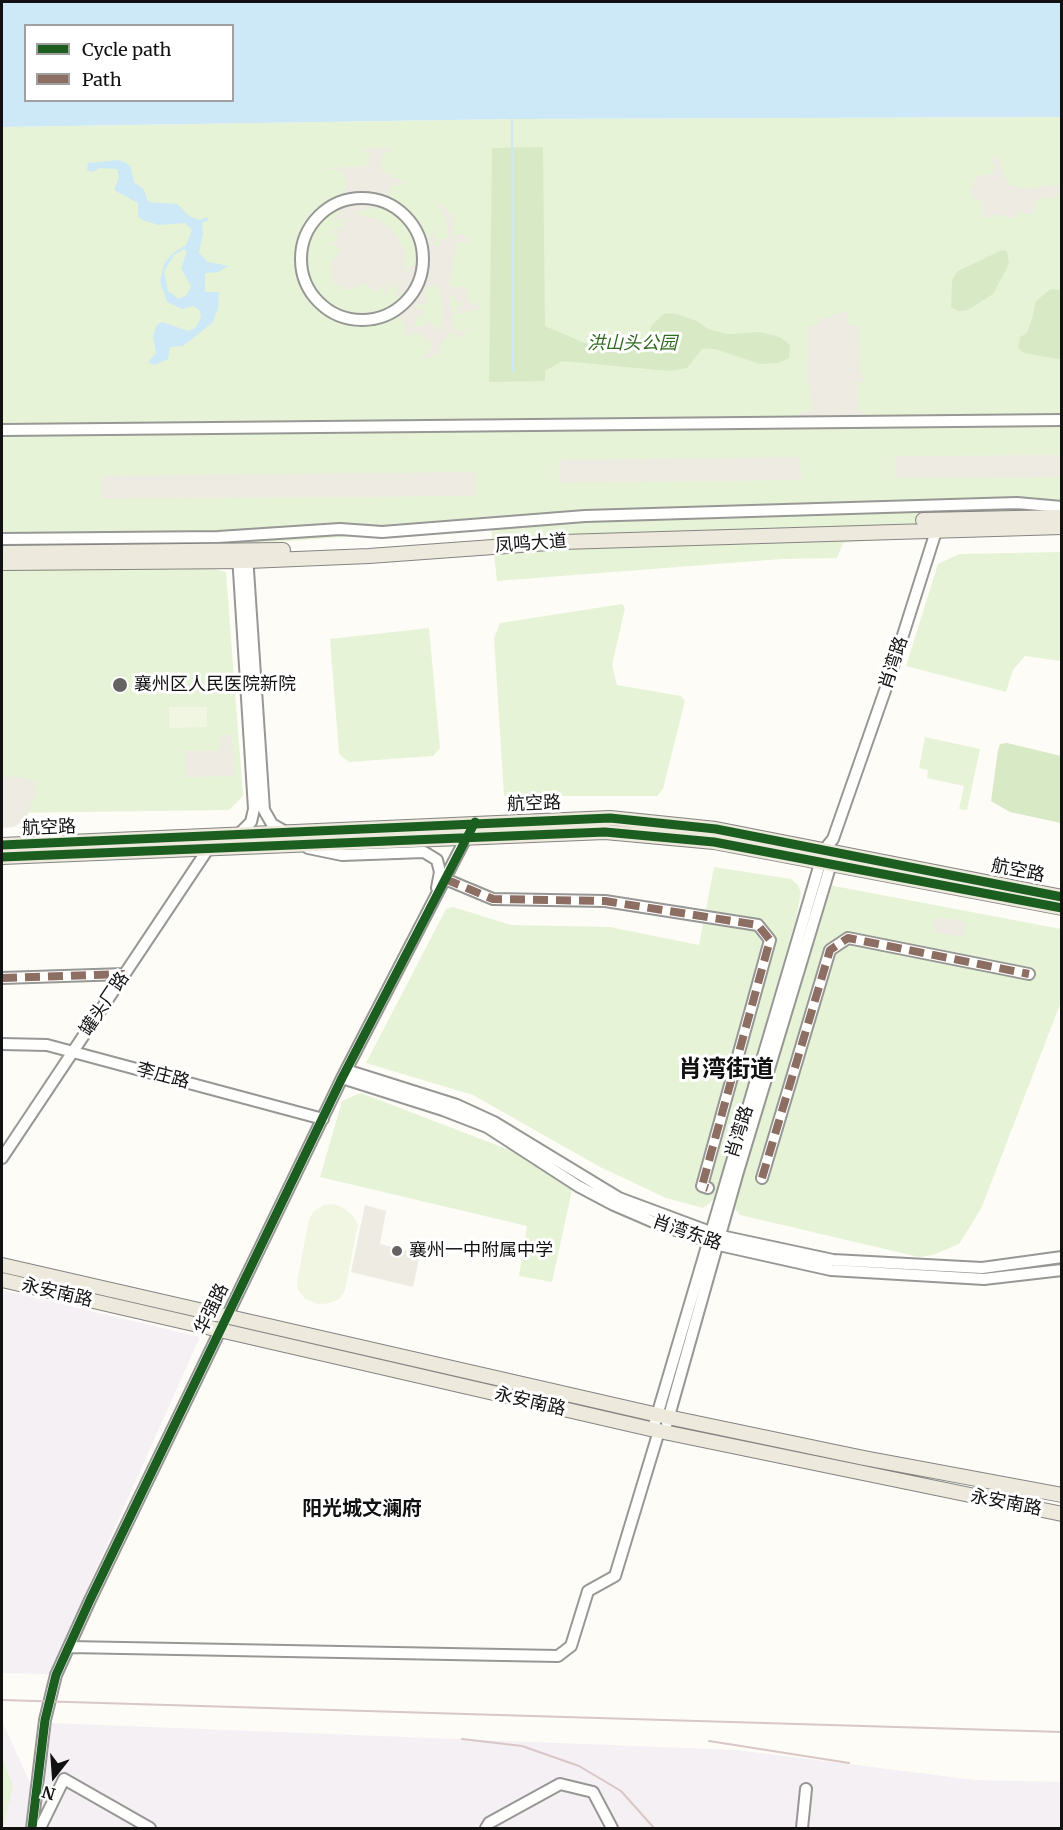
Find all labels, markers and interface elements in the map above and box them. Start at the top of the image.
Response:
legend [24,24,234,102]
text: Cycle path [82,38,171,61]
text: Path [82,68,122,91]
park label: 洪山头公园 [587,333,677,355]
street label: 凤鸣大道 [494,531,568,557]
street label: 肖湾路 [875,634,913,692]
place label: 襄州区人民医院新院 [134,674,296,696]
marker: 襄州区人民医院新院 [111,676,129,694]
street label: 航空路 [507,792,561,816]
street label: 航空路 [22,816,76,840]
street label: 航空路 [989,855,1047,887]
street label: 罐头厂路 [76,968,134,1040]
district label: 肖湾街道 [678,1056,774,1084]
street label: 李庄路 [134,1059,192,1093]
street label: 肖湾路 [722,1103,758,1161]
street label: 肖湾东路 [649,1211,725,1255]
place label: 襄州一中附属中学 [409,1240,553,1262]
marker: 襄州一中附属中学 [390,1244,404,1258]
street label: 永安南路 [19,1274,95,1312]
street label: 华强路 [190,1280,234,1338]
street label: 永安南路 [492,1383,568,1421]
street label: 永安南路 [969,1486,1043,1520]
district label: 阳光城文澜府 [302,1497,422,1521]
north arrow [24,1746,84,1806]
text: N [40,1782,58,1805]

